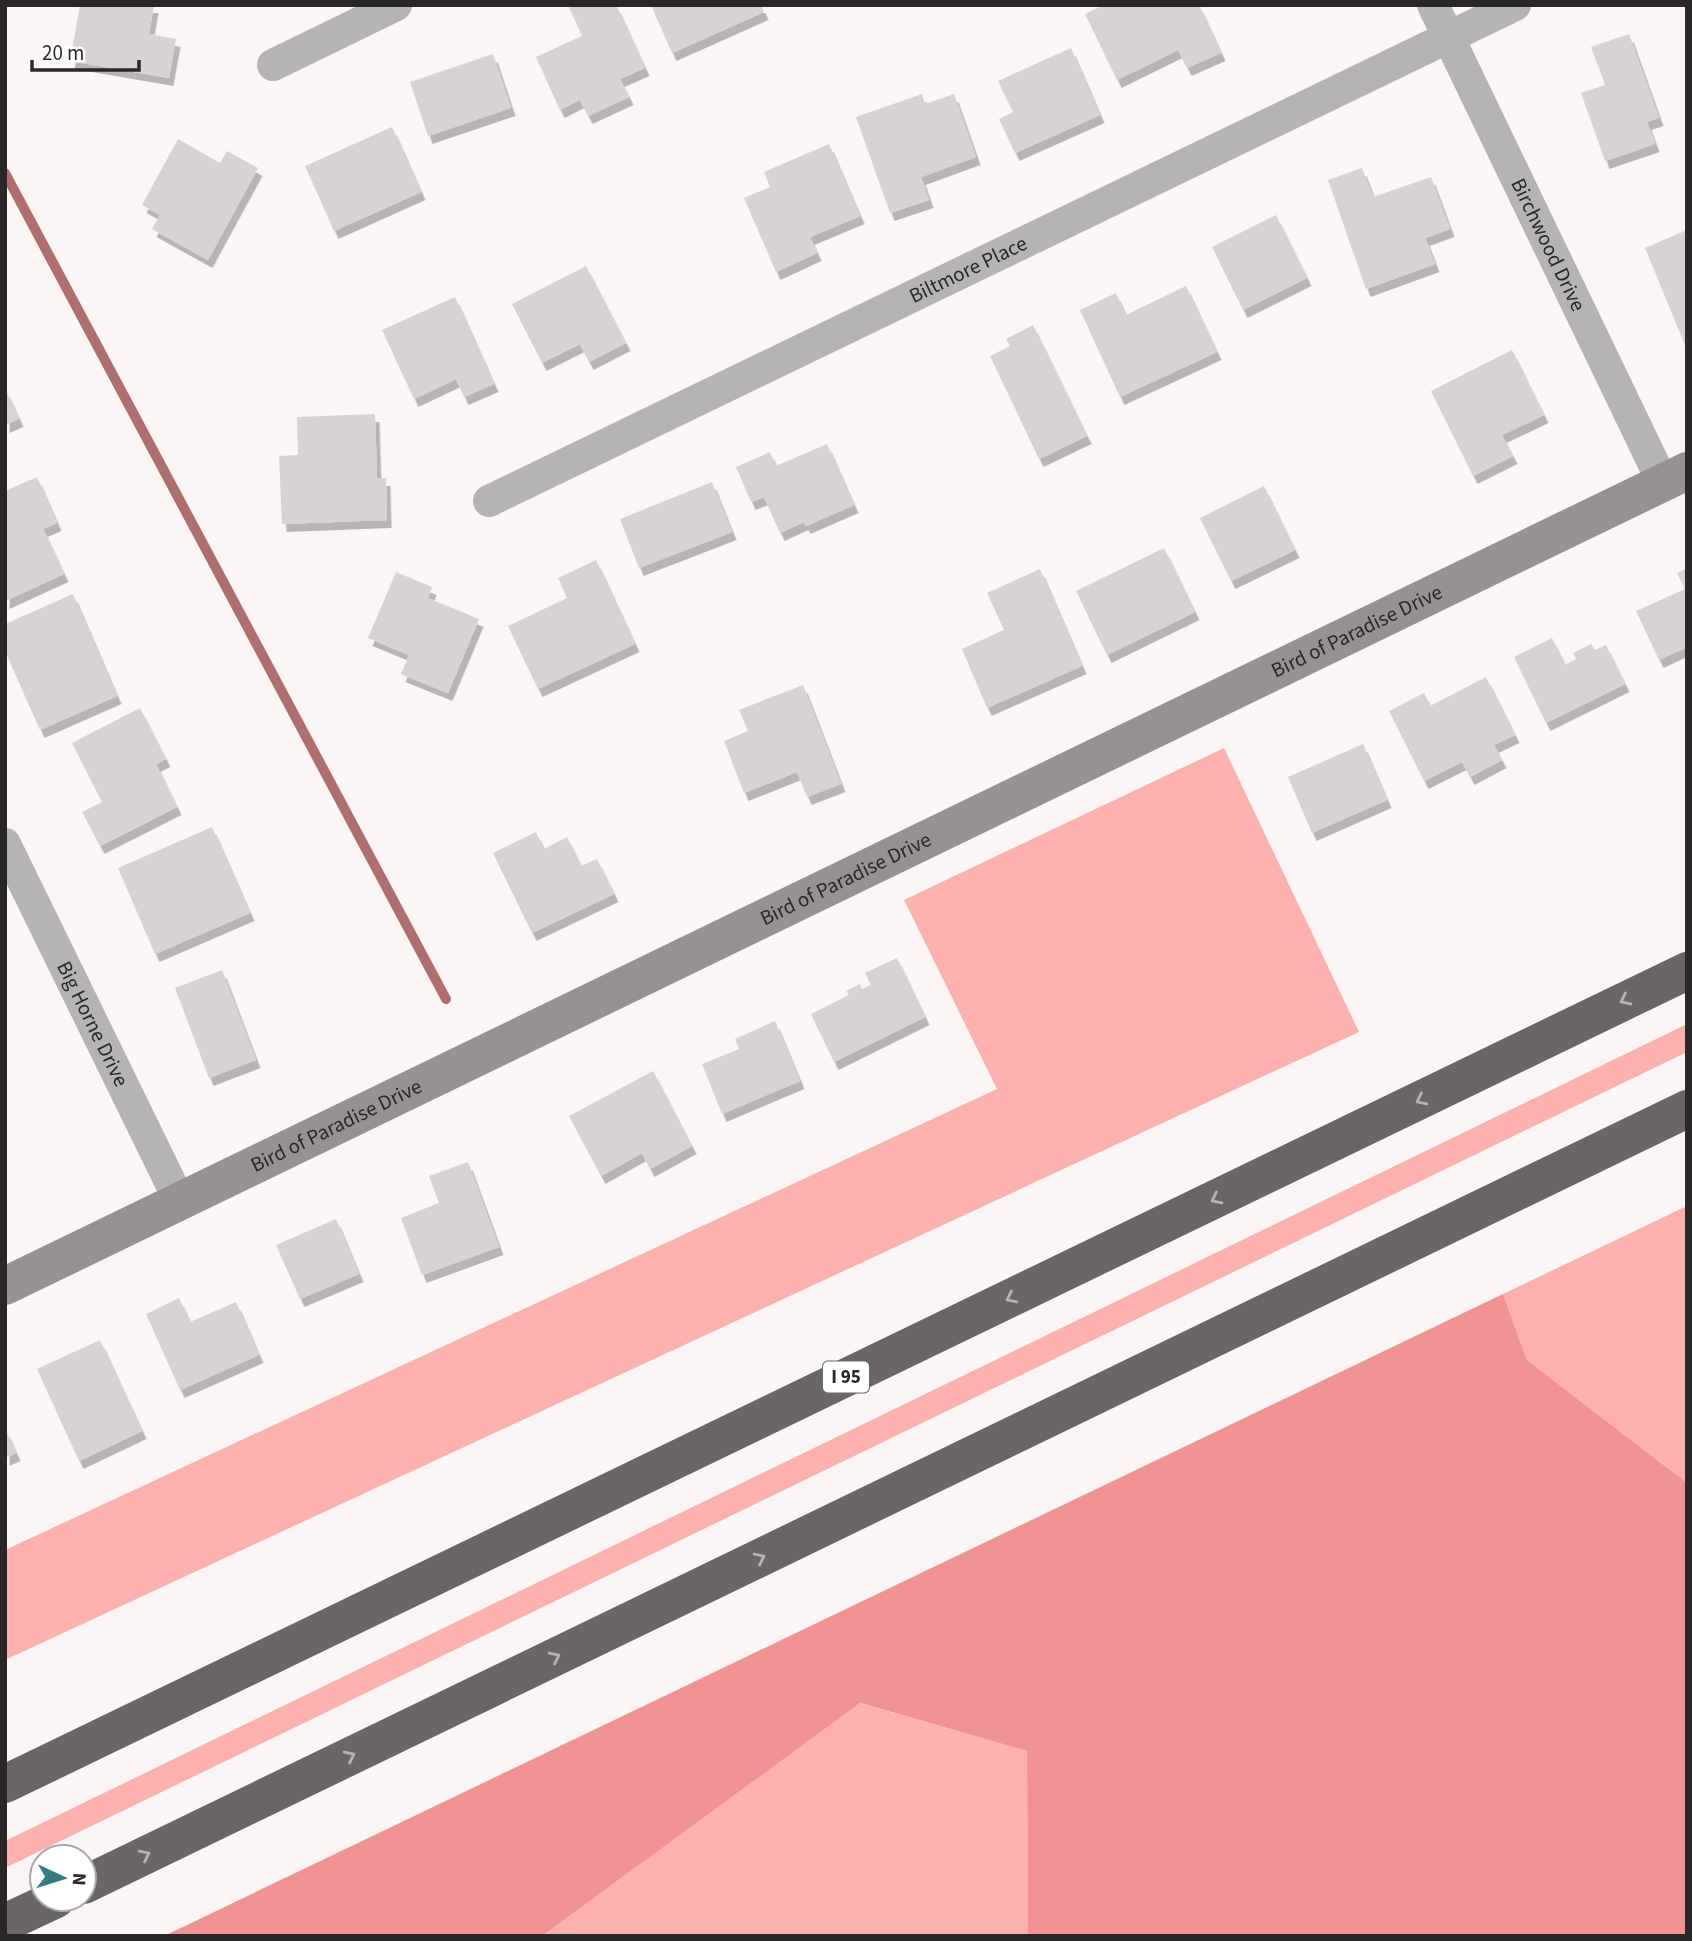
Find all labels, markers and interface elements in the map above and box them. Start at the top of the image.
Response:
scale bar [32,28,138,72]
text: 20 m [42,38,84,68]
street label: Birchwood Drive [1503,173,1593,316]
street label: Biltmore Place [904,228,1032,311]
street label: Bird of Paradise Drive [1266,577,1447,685]
street label: Bird of Paradise Drive [755,824,936,933]
street label: Big Horne Drive [49,956,136,1092]
one-way arrow [1620,992,1632,1006]
street label: Bird of Paradise Drive [246,1071,427,1180]
one-way arrow [1415,1091,1428,1105]
one-way arrow [1211,1190,1223,1204]
one-way arrow [1006,1289,1018,1303]
road number: I 95 [823,1362,869,1392]
one-way arrow [753,1552,765,1566]
one-way arrow [548,1652,560,1666]
one-way arrow [343,1751,355,1765]
north arrow [28,1843,98,1913]
one-way arrow [138,1850,150,1864]
text: N [65,1872,92,1886]

